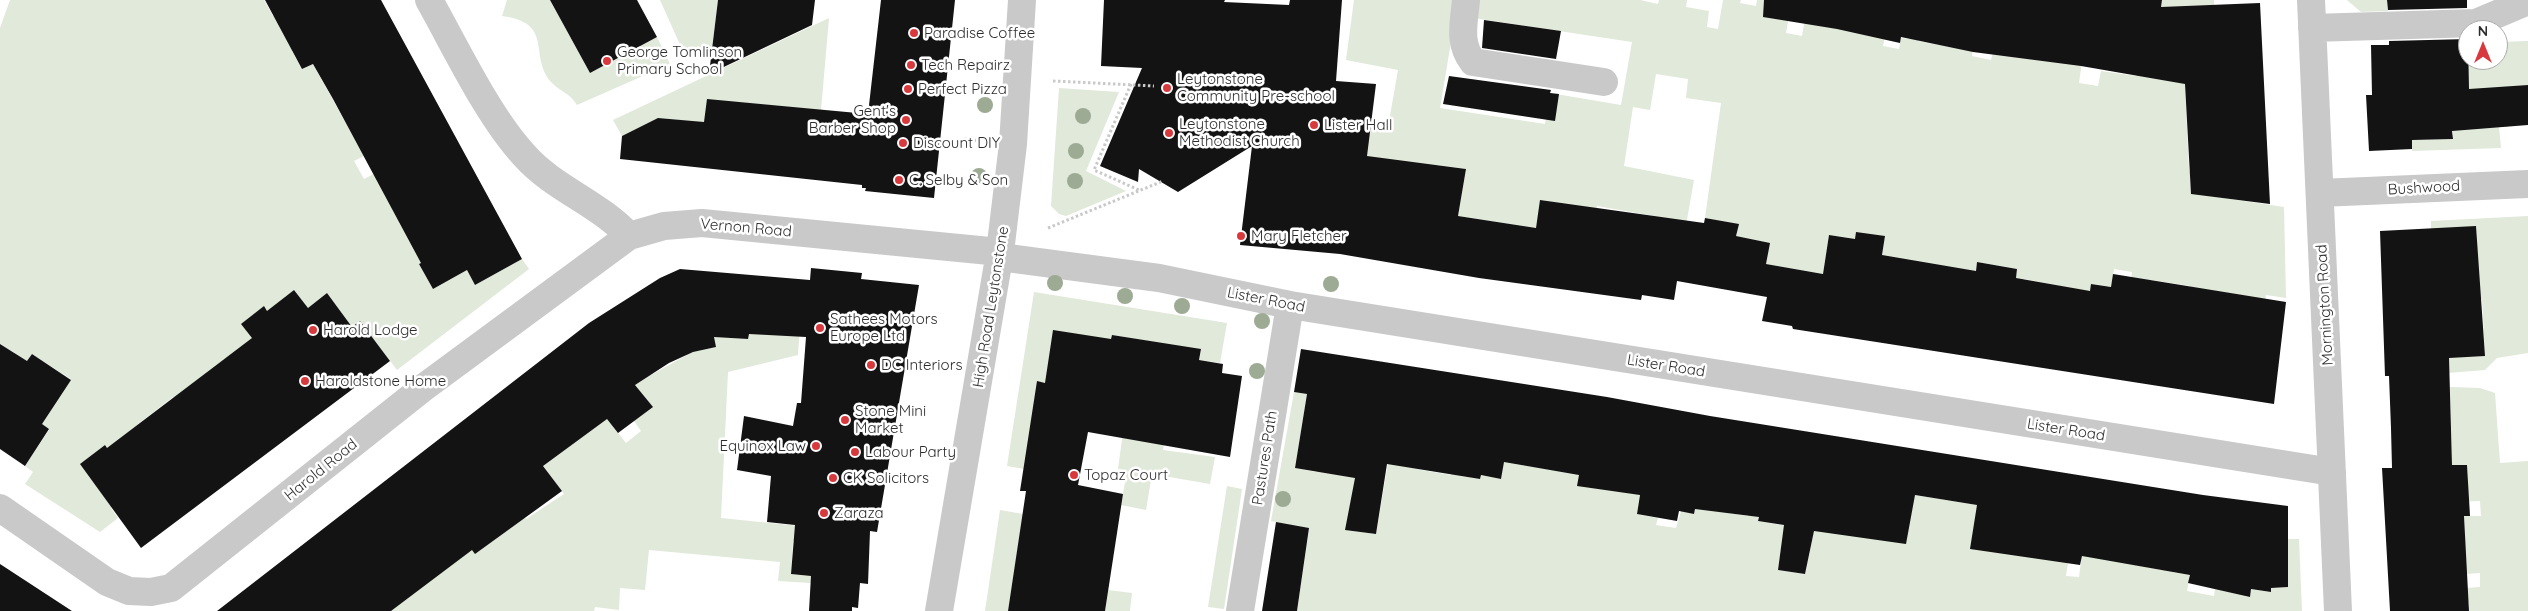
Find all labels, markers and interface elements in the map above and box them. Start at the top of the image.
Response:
north arrow [2458,20,2508,70]
text: N [2478,22,2488,40]
place label: Paradise Coffee [924,24,1035,42]
marker: Paradise Coffee [908,27,920,39]
place label: George Tomlinson Primary School [617,43,742,78]
marker: George Tomlinson Primary School [601,55,613,67]
place label: Tech Repairz [921,56,1010,74]
marker: Tech Repairz [905,59,917,71]
place label: Leytonstone Community Pre-school [1177,70,1335,105]
place label: Perfect Pizza [918,80,1007,98]
marker: Leytonstone Community Pre-school [1161,82,1173,94]
marker: Perfect Pizza [902,83,914,95]
place label: Gent's Barber Shop [809,102,896,137]
marker: Gent's Barber Shop [900,114,912,126]
place label: Leytonstone Methodist Church [1179,115,1300,150]
place label: Lister Hall [1324,116,1392,134]
marker: Lister Hall [1308,119,1320,131]
marker: Leytonstone Methodist Church [1163,127,1175,139]
place label: Discount DIY [913,134,1000,152]
marker: Discount DIY [897,137,909,149]
place label: C. Selby & Son [909,171,1008,189]
marker: C. Selby & Son [893,174,905,186]
street label: Bushwood [2387,177,2461,199]
street label: Vernon Road [700,215,792,241]
street label: High Road Leytonstone [969,225,1013,389]
place label: Mary Fletcher [1251,227,1347,245]
marker: Mary Fletcher [1235,230,1247,242]
street label: Mornington Road [2313,244,2337,366]
street label: Lister Road [1226,284,1306,316]
place label: Sathees Motors Europe Ltd [830,310,938,345]
place label: Harold Lodge [323,321,418,339]
marker: Sathees Motors Europe Ltd [814,322,826,334]
marker: Harold Lodge [307,324,319,336]
street label: Lister Road [1626,351,1706,381]
place label: DC Interiors [881,356,962,374]
marker: DC Interiors [865,359,877,371]
place label: Haroldstone Home [315,372,446,390]
marker: Haroldstone Home [299,375,311,387]
place label: Stone Mini Market [855,402,926,437]
street label: Pastures Path [1249,410,1281,506]
marker: Stone Mini Market [839,414,851,426]
street label: Lister Road [2026,415,2106,445]
street label: Harold Road [281,435,361,505]
place label: Equinox Law [720,437,806,455]
marker: Equinox Law [810,440,822,452]
place label: Labour Party [865,443,956,461]
marker: Labour Party [849,446,861,458]
place label: Topaz Court [1084,466,1168,484]
place label: CK Solicitors [843,469,929,487]
marker: Topaz Court [1068,469,1080,481]
marker: CK Solicitors [827,472,839,484]
place label: Zaraza [834,504,884,522]
marker: Zaraza [818,507,830,519]

